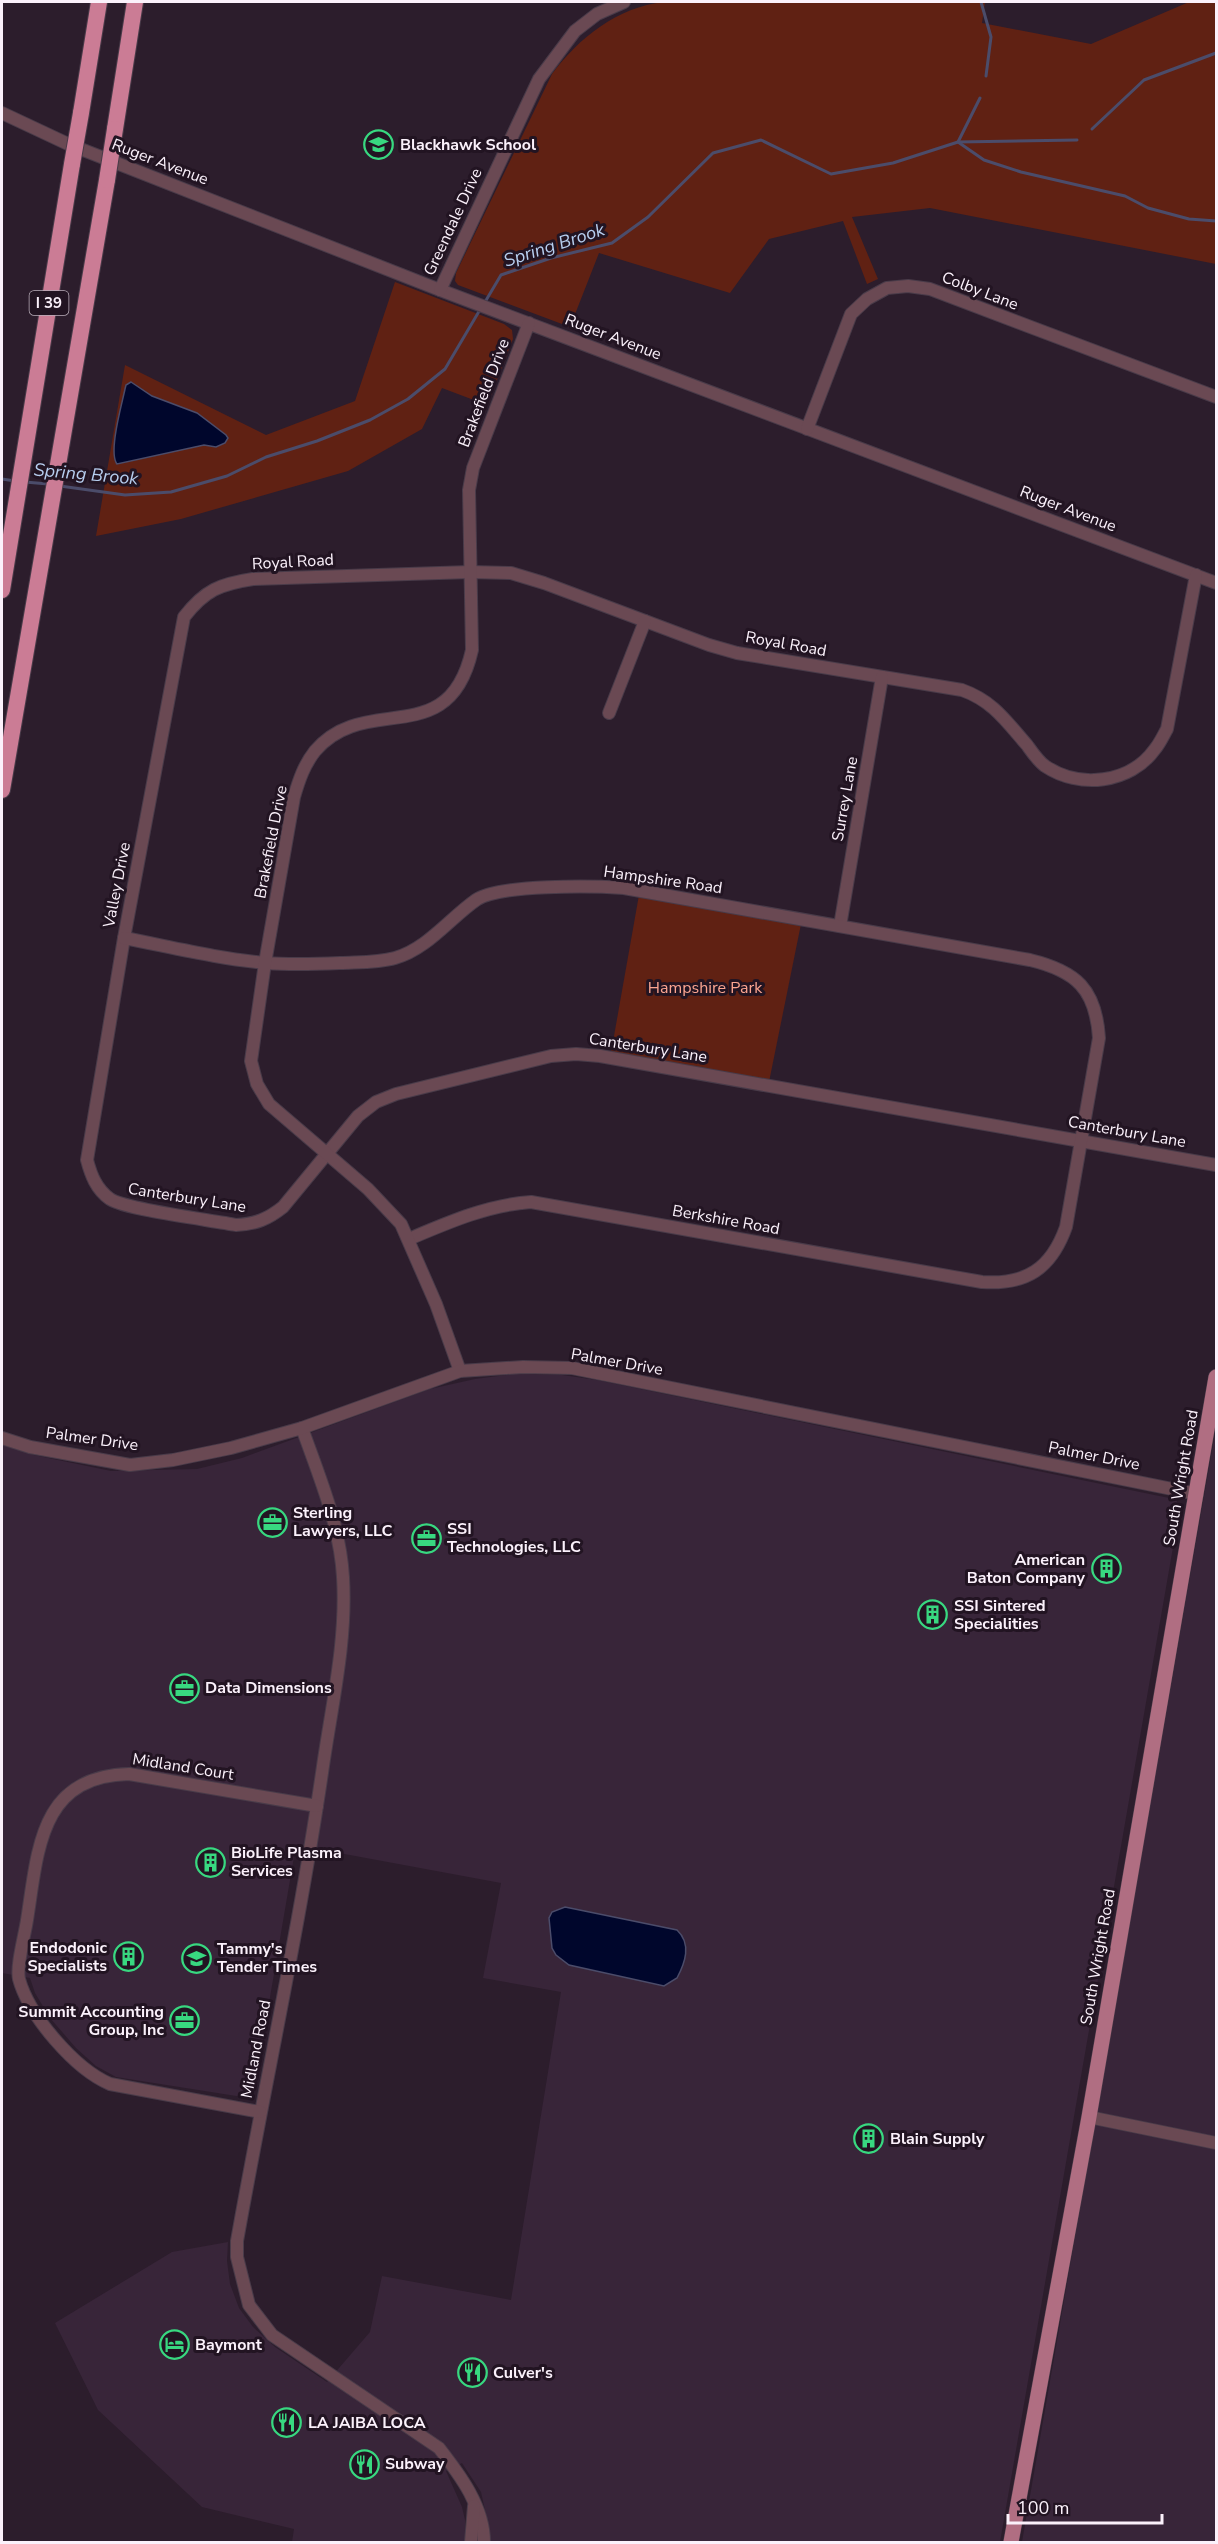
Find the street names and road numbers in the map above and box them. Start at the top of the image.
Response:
street label: Ruger Avenue [109,133,211,191]
street label: Greendale Drive [418,165,488,279]
street label: Colby Lane [939,266,1021,316]
road number: I 39 [29,291,68,315]
street label: Ruger Avenue [562,308,664,366]
street label: Brakefield Drive [453,335,515,451]
street label: Ruger Avenue [1017,480,1119,538]
street label: Royal Road [252,549,334,575]
street label: Royal Road [744,626,828,662]
street label: Surrey Lane [827,755,863,843]
street label: Brakefield Drive [249,784,293,900]
street label: Valley Drive [98,840,136,931]
street label: Hampshire Road [602,861,724,899]
street label: Canterbury Lane [587,1028,709,1068]
street label: Canterbury Lane [1066,1111,1188,1153]
street label: Canterbury Lane [126,1178,248,1218]
street label: Berkshire Road [670,1200,782,1240]
street label: Palmer Drive [569,1343,665,1381]
street label: South Wright Road [1158,1408,1204,1548]
street label: Palmer Drive [44,1422,140,1456]
street label: Palmer Drive [1046,1436,1142,1476]
street label: Midland Court [131,1748,236,1786]
street label: South Wright Road [1075,1887,1121,2027]
street label: Midland Road [236,1998,276,2100]

